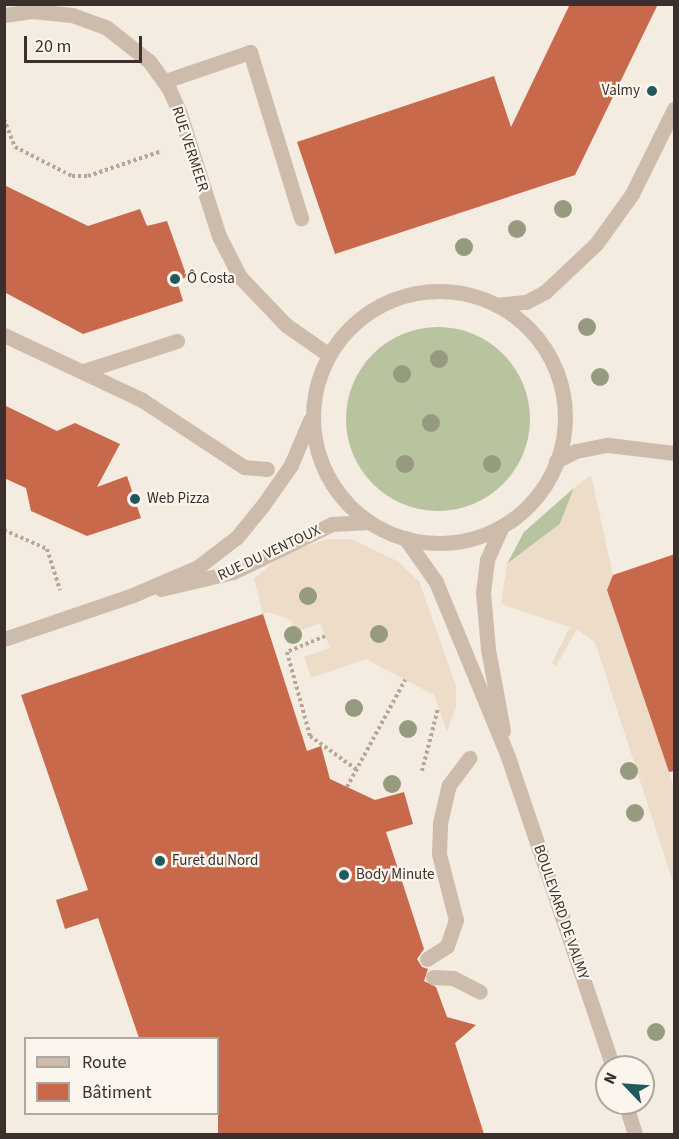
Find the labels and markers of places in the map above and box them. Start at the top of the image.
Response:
place label: Valmy [602,82,640,100]
marker: Valmy [645,84,659,98]
place label: Ô Costa [187,270,235,288]
marker: Ô Costa [168,272,182,286]
place label: Web Pizza [147,490,210,508]
marker: Web Pizza [128,492,142,506]
place label: Furet du Nord [172,852,258,870]
marker: Furet du Nord [153,854,167,868]
place label: Body Minute [356,866,435,884]
marker: Body Minute [337,868,351,882]

